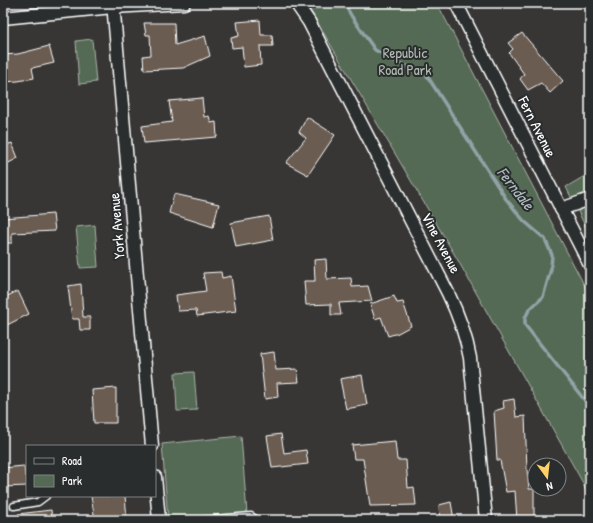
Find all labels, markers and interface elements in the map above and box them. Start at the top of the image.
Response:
park label: Republic Road Park [378,42,432,80]
street label: Fern Avenue [513,92,562,161]
water label: Ferndale [492,162,540,215]
street label: York Avenue [103,192,130,260]
street label: Vine Avenue [417,209,466,277]
legend [26,445,156,497]
text: Road [62,452,82,469]
north arrow [527,457,567,497]
text: Park [62,472,82,489]
text: N [545,479,554,494]

